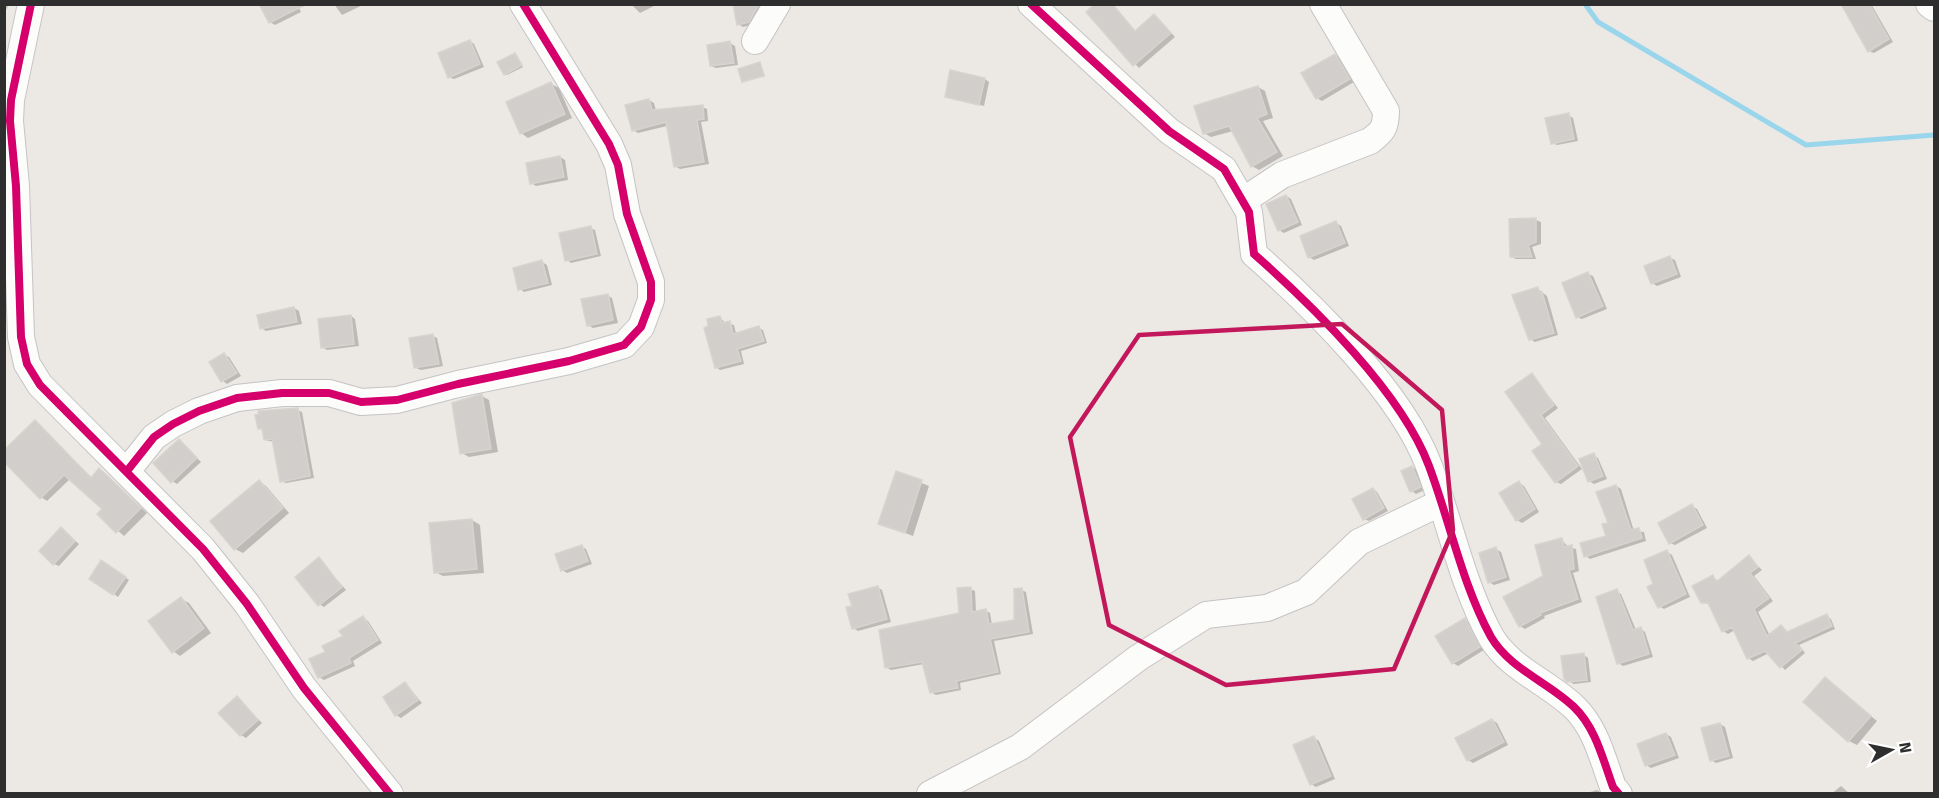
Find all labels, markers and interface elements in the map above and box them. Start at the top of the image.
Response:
north arrow [1861,720,1921,780]
text: N [1895,741,1916,754]

